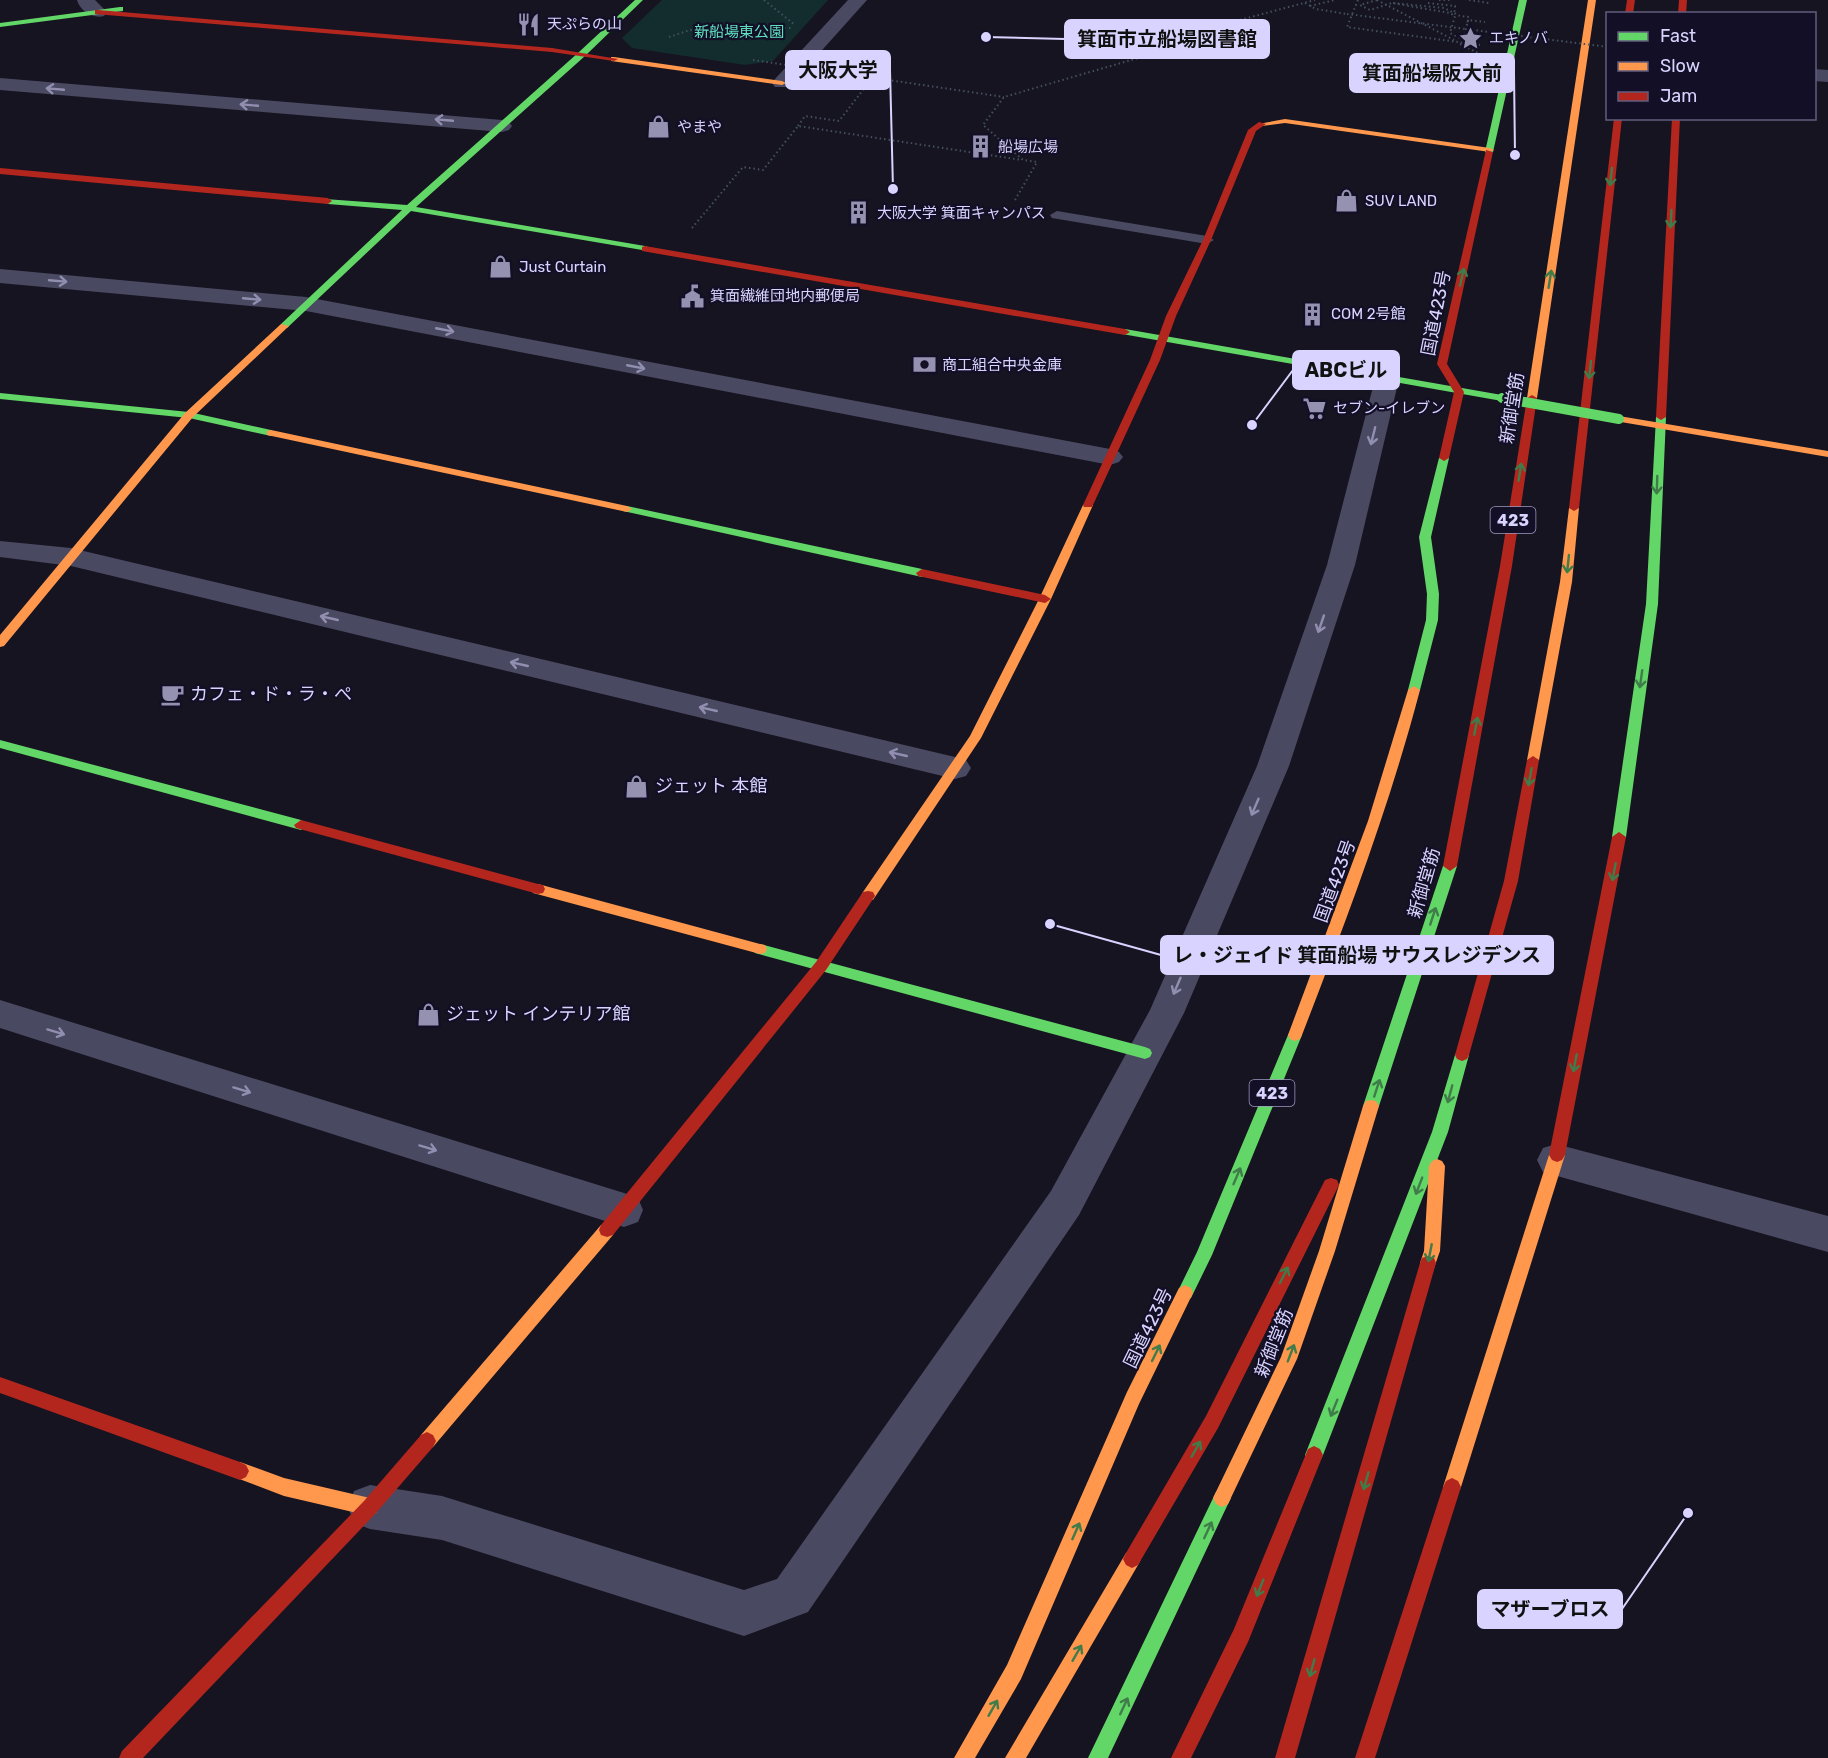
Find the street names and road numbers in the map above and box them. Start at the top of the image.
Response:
street label: 国道423号 [1417,268,1455,358]
street label: 新御堂筋 [1496,371,1528,445]
road number: 423 [1490,507,1536,533]
street label: 国道423号 [1310,837,1360,925]
street label: 新御堂筋 [1404,845,1444,921]
road number: 423 [1250,1080,1294,1106]
street label: 国道423号 [1119,1284,1177,1372]
street label: 新御堂筋 [1250,1306,1298,1380]

